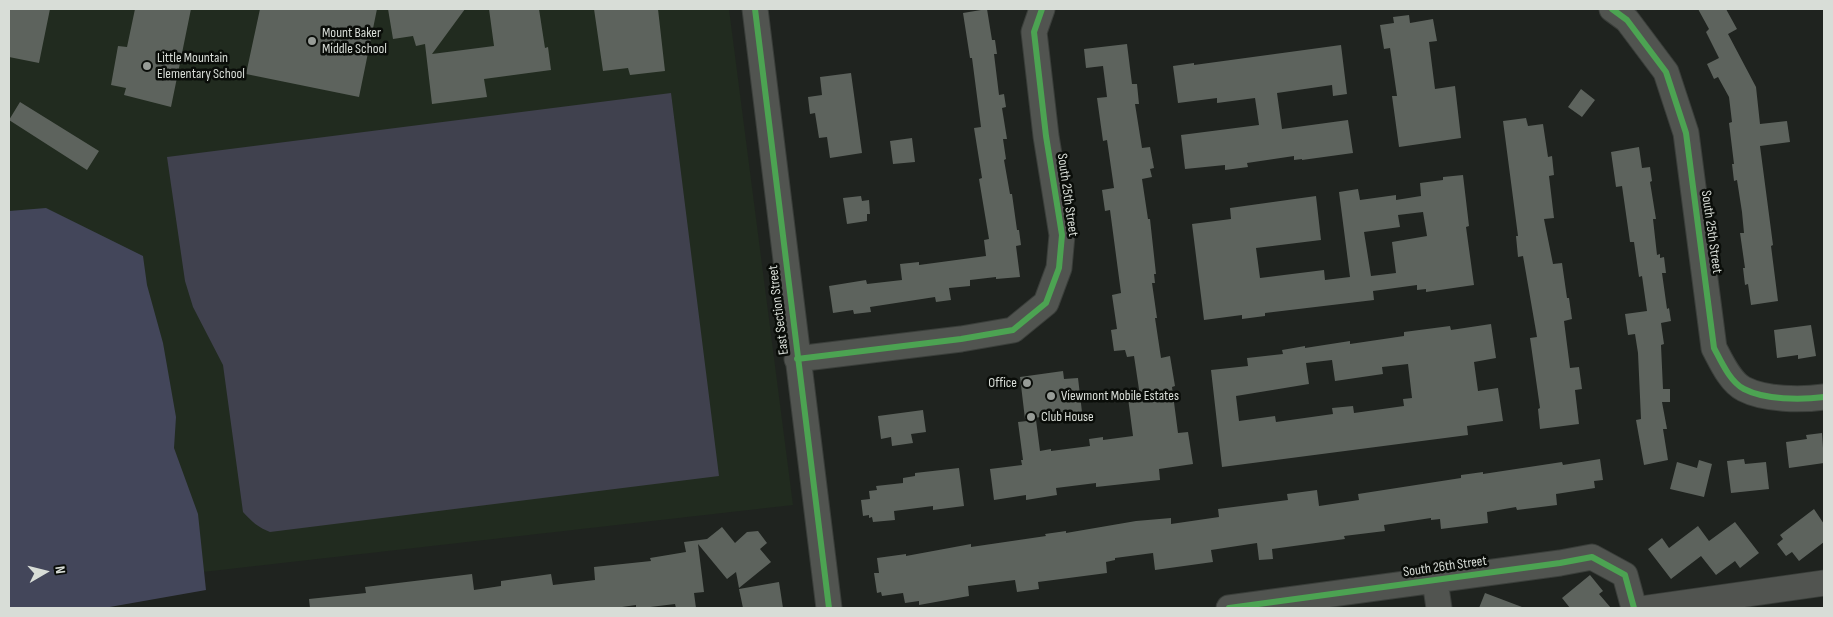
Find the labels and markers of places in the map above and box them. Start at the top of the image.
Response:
place label: Mount Baker Middle School [322,25,387,58]
marker: Mount Baker Middle School [306,35,318,47]
place label: Little Mountain Elementary School [157,50,245,82]
marker: Little Mountain Elementary School [141,60,153,72]
place label: Office [988,375,1017,391]
marker: Office [1021,377,1033,389]
place label: Viewmont Mobile Estates [1061,388,1179,404]
marker: Viewmont Mobile Estates [1045,390,1057,402]
place label: Club House [1041,409,1094,425]
marker: Club House [1025,411,1037,423]

